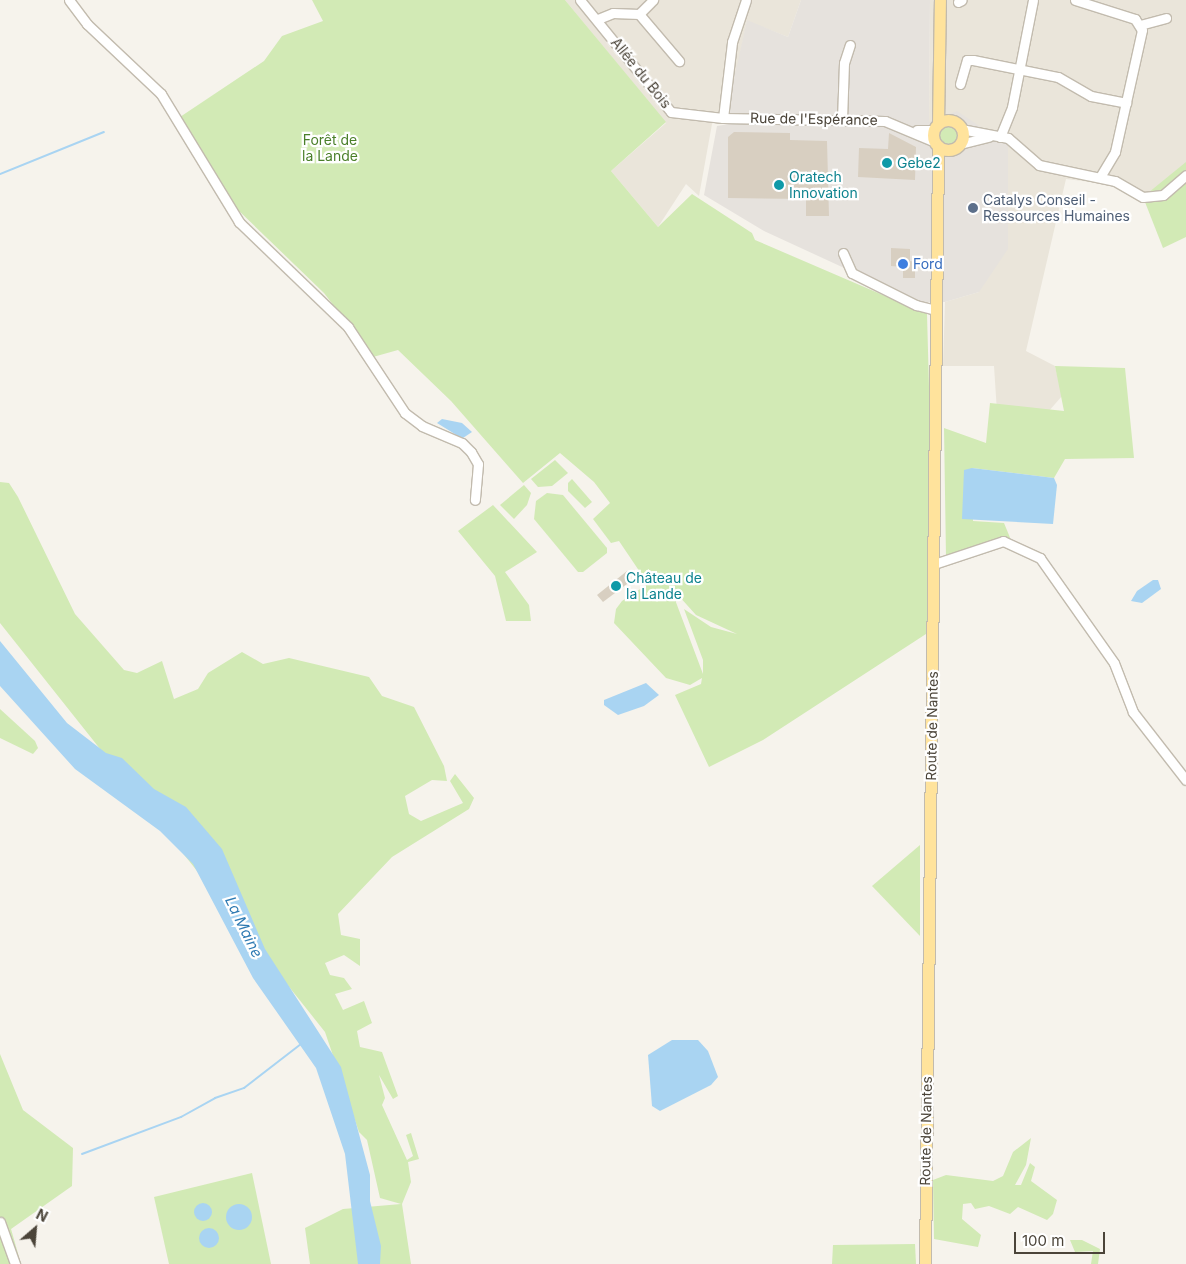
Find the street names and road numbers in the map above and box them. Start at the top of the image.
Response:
street label: Allée du Bois [607,34,675,112]
street label: Rue de l'Espérance [750,109,878,129]
street label: Route de Nantes [923,671,941,781]
street label: Route de Nantes [917,1076,935,1186]

